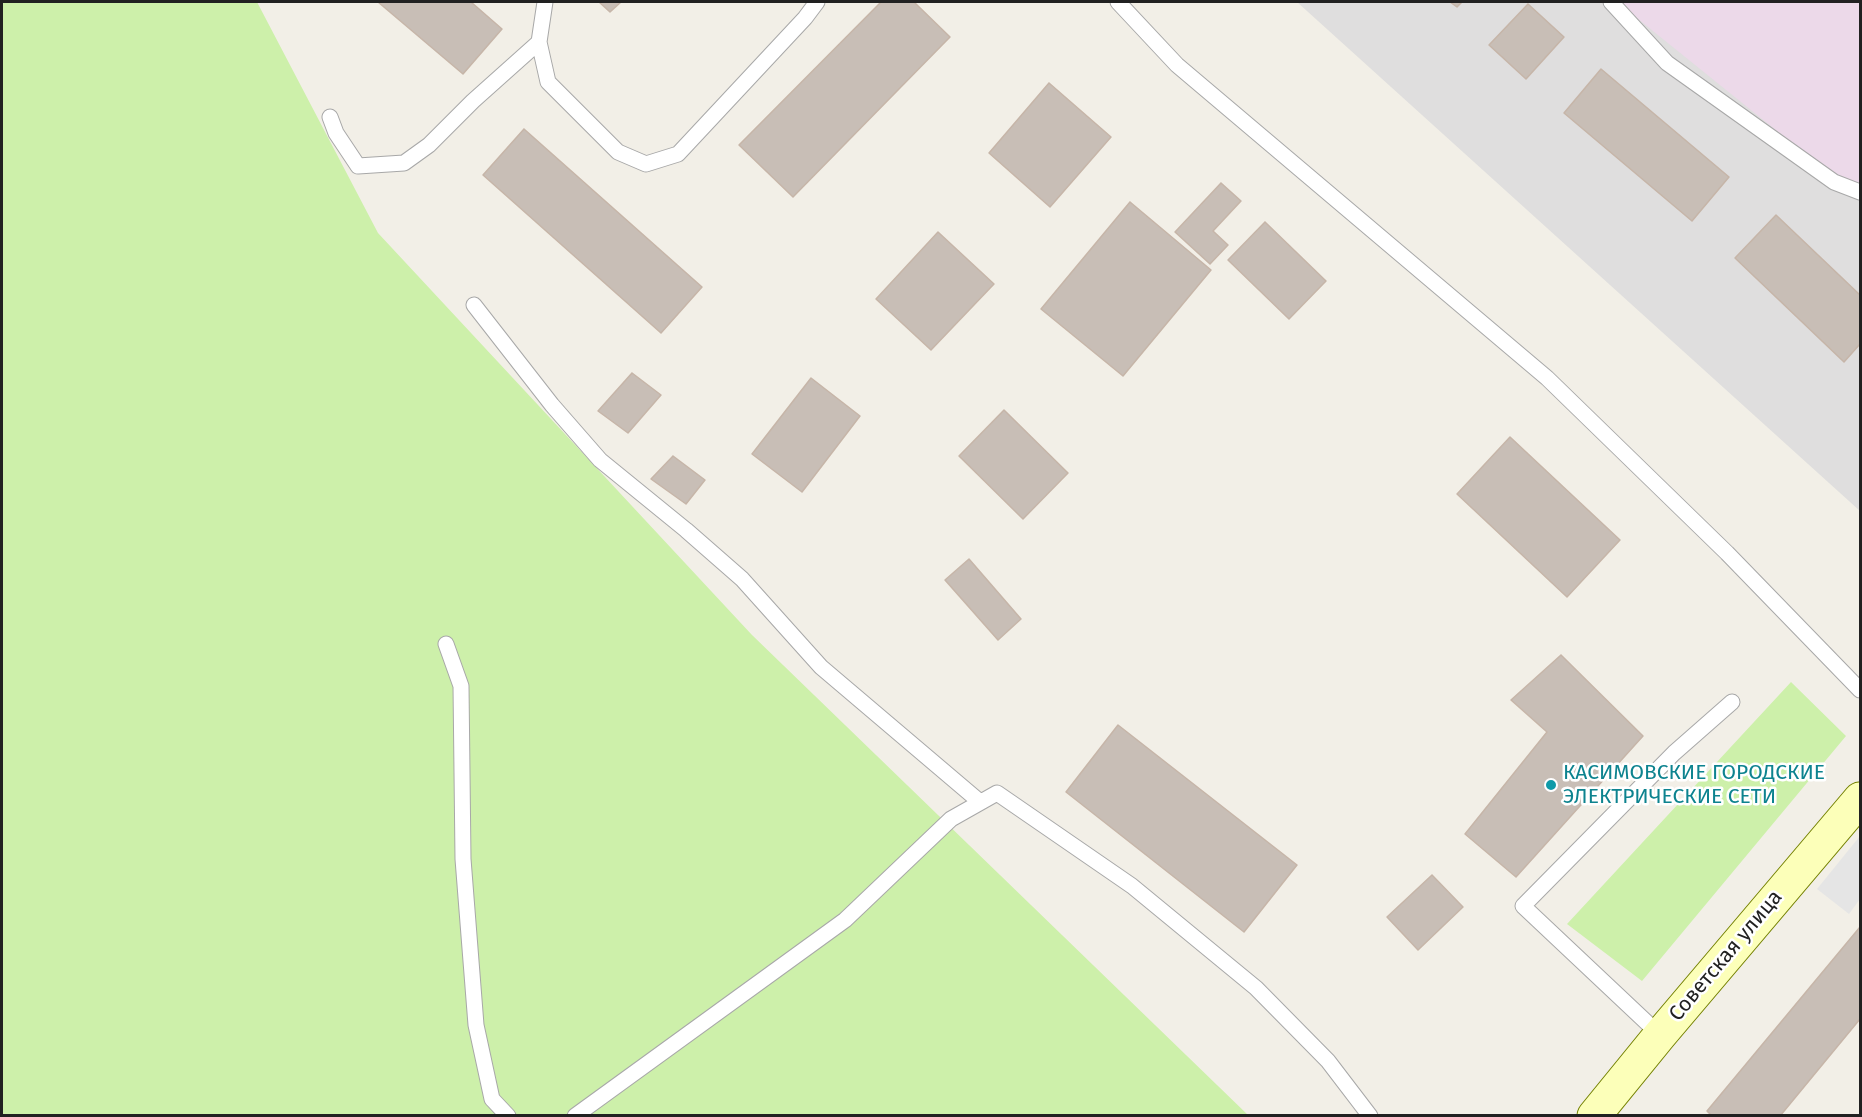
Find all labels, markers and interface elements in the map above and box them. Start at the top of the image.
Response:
place label: КАСИМОВСКИЕ ГОРОДСКИЕ ЭЛЕКТРИЧЕСКИЕ СЕТИ [1563,760,1825,810]
marker: КАСИМОВСКИЕ ГОРОДСКИЕ ЭЛЕКТРИЧЕСКИЕ СЕТИ [1544,778,1558,792]
street label: Советская улица [1664,885,1788,1027]

